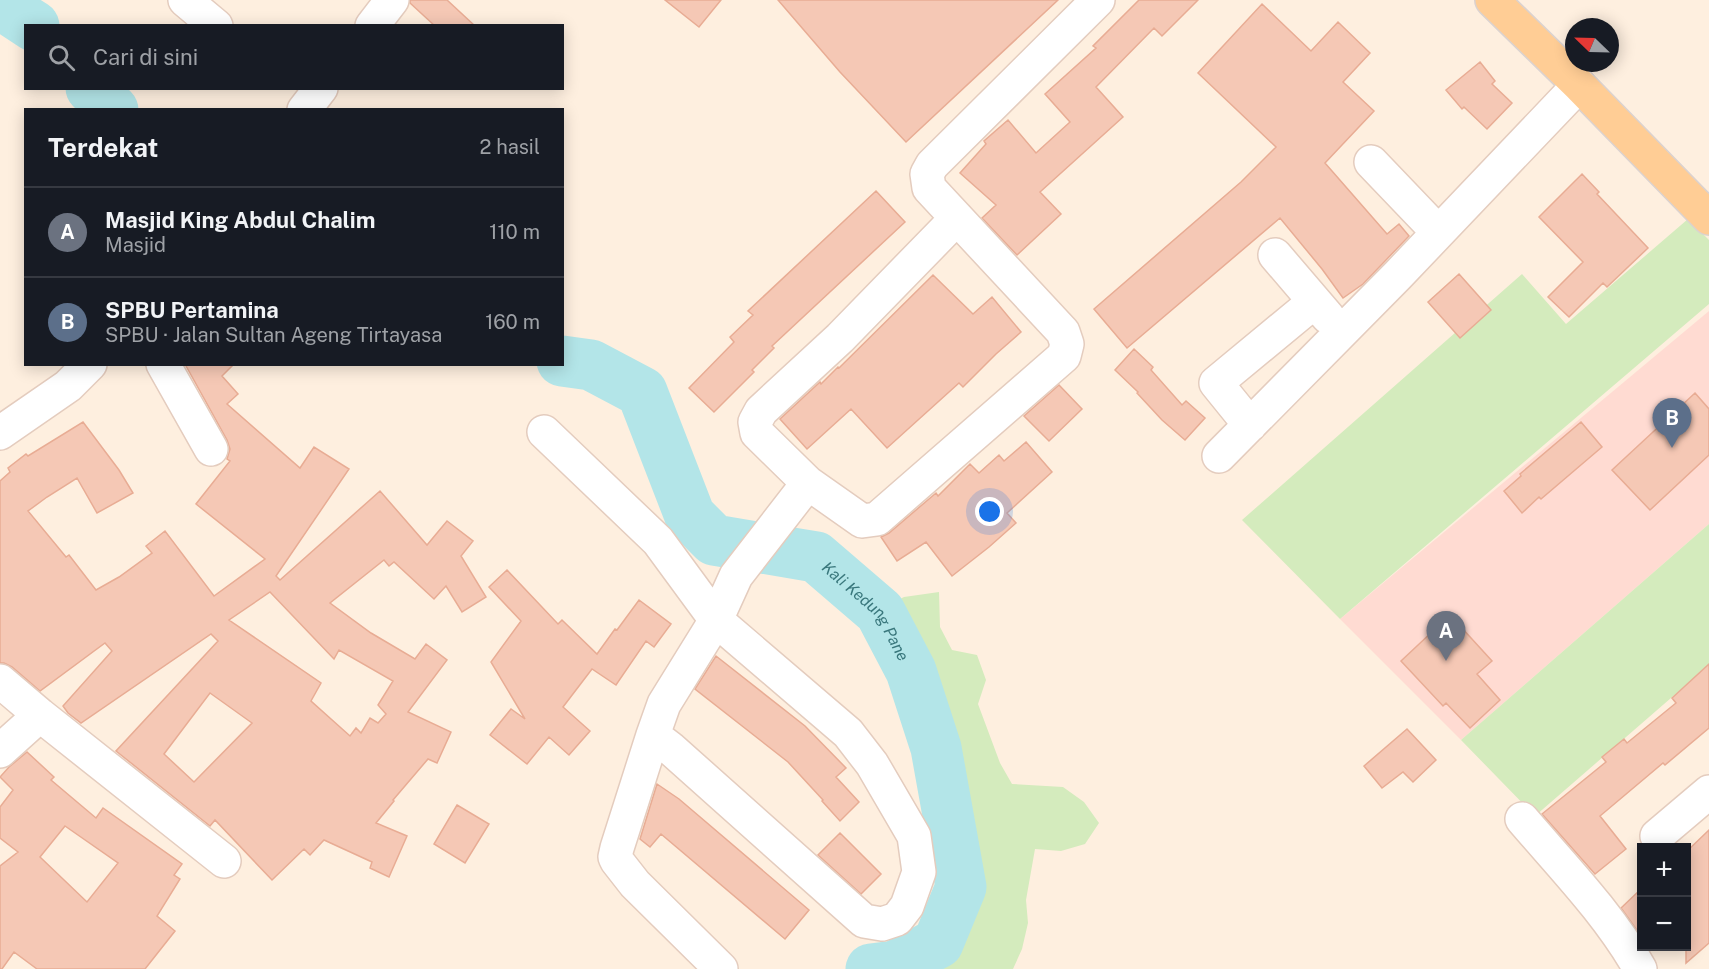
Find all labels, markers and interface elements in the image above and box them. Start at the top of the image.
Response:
north arrow [1565,18,1619,72]
search box [24,24,564,90]
icon: search [45,41,78,74]
text: Cari di sini [93,44,198,70]
text: Terdekat [48,132,158,163]
text: 2 hasil [480,135,540,159]
text: Masjid King Abdul Chalim [105,207,375,233]
text: A [60,220,75,244]
text: 110 m [489,220,540,244]
text: Masjid [105,233,166,257]
text: SPBU Pertamina [105,297,279,323]
text: B [61,310,74,334]
text: 160 m [485,310,540,334]
text: SPBU · Jalan Sultan Ageng Tirtayasa [105,323,442,347]
pin: B [1652,398,1692,448]
your location [975,497,1004,526]
water label: Kali Kedung Pane [818,558,913,664]
pin: A [1426,612,1466,661]
map controls [1637,843,1691,951]
button: + [1637,843,1691,897]
button: − [1637,897,1691,951]

